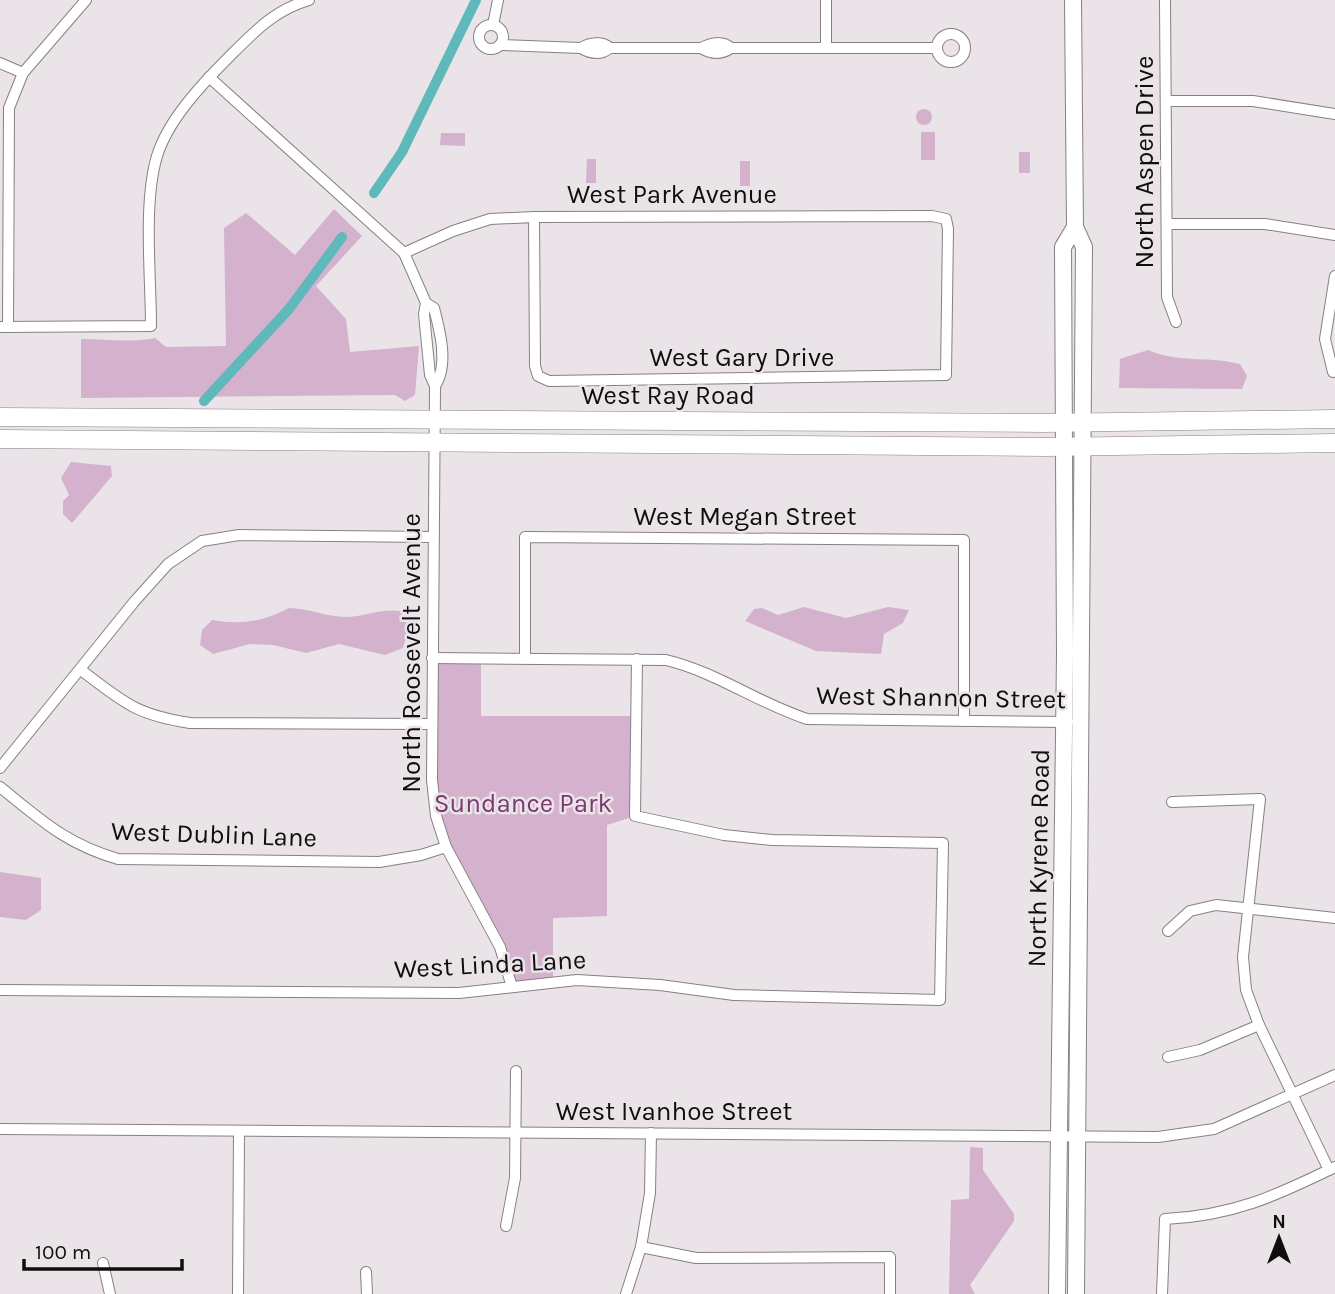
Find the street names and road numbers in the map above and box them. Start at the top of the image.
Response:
street label: North Aspen Drive [1129,56,1160,268]
street label: West Park Avenue [567,179,777,210]
street label: West Gary Drive [650,342,834,373]
street label: West Ray Road [581,380,755,411]
street label: West Megan Street [634,501,857,532]
street label: North Roosevelt Avenue [396,513,427,793]
street label: West Shannon Street [816,680,1066,715]
street label: North Kyrene Road [1021,748,1056,968]
street label: West Dublin Lane [110,815,318,854]
street label: West Linda Lane [393,944,587,985]
street label: West Ivanhoe Street [556,1096,792,1127]

